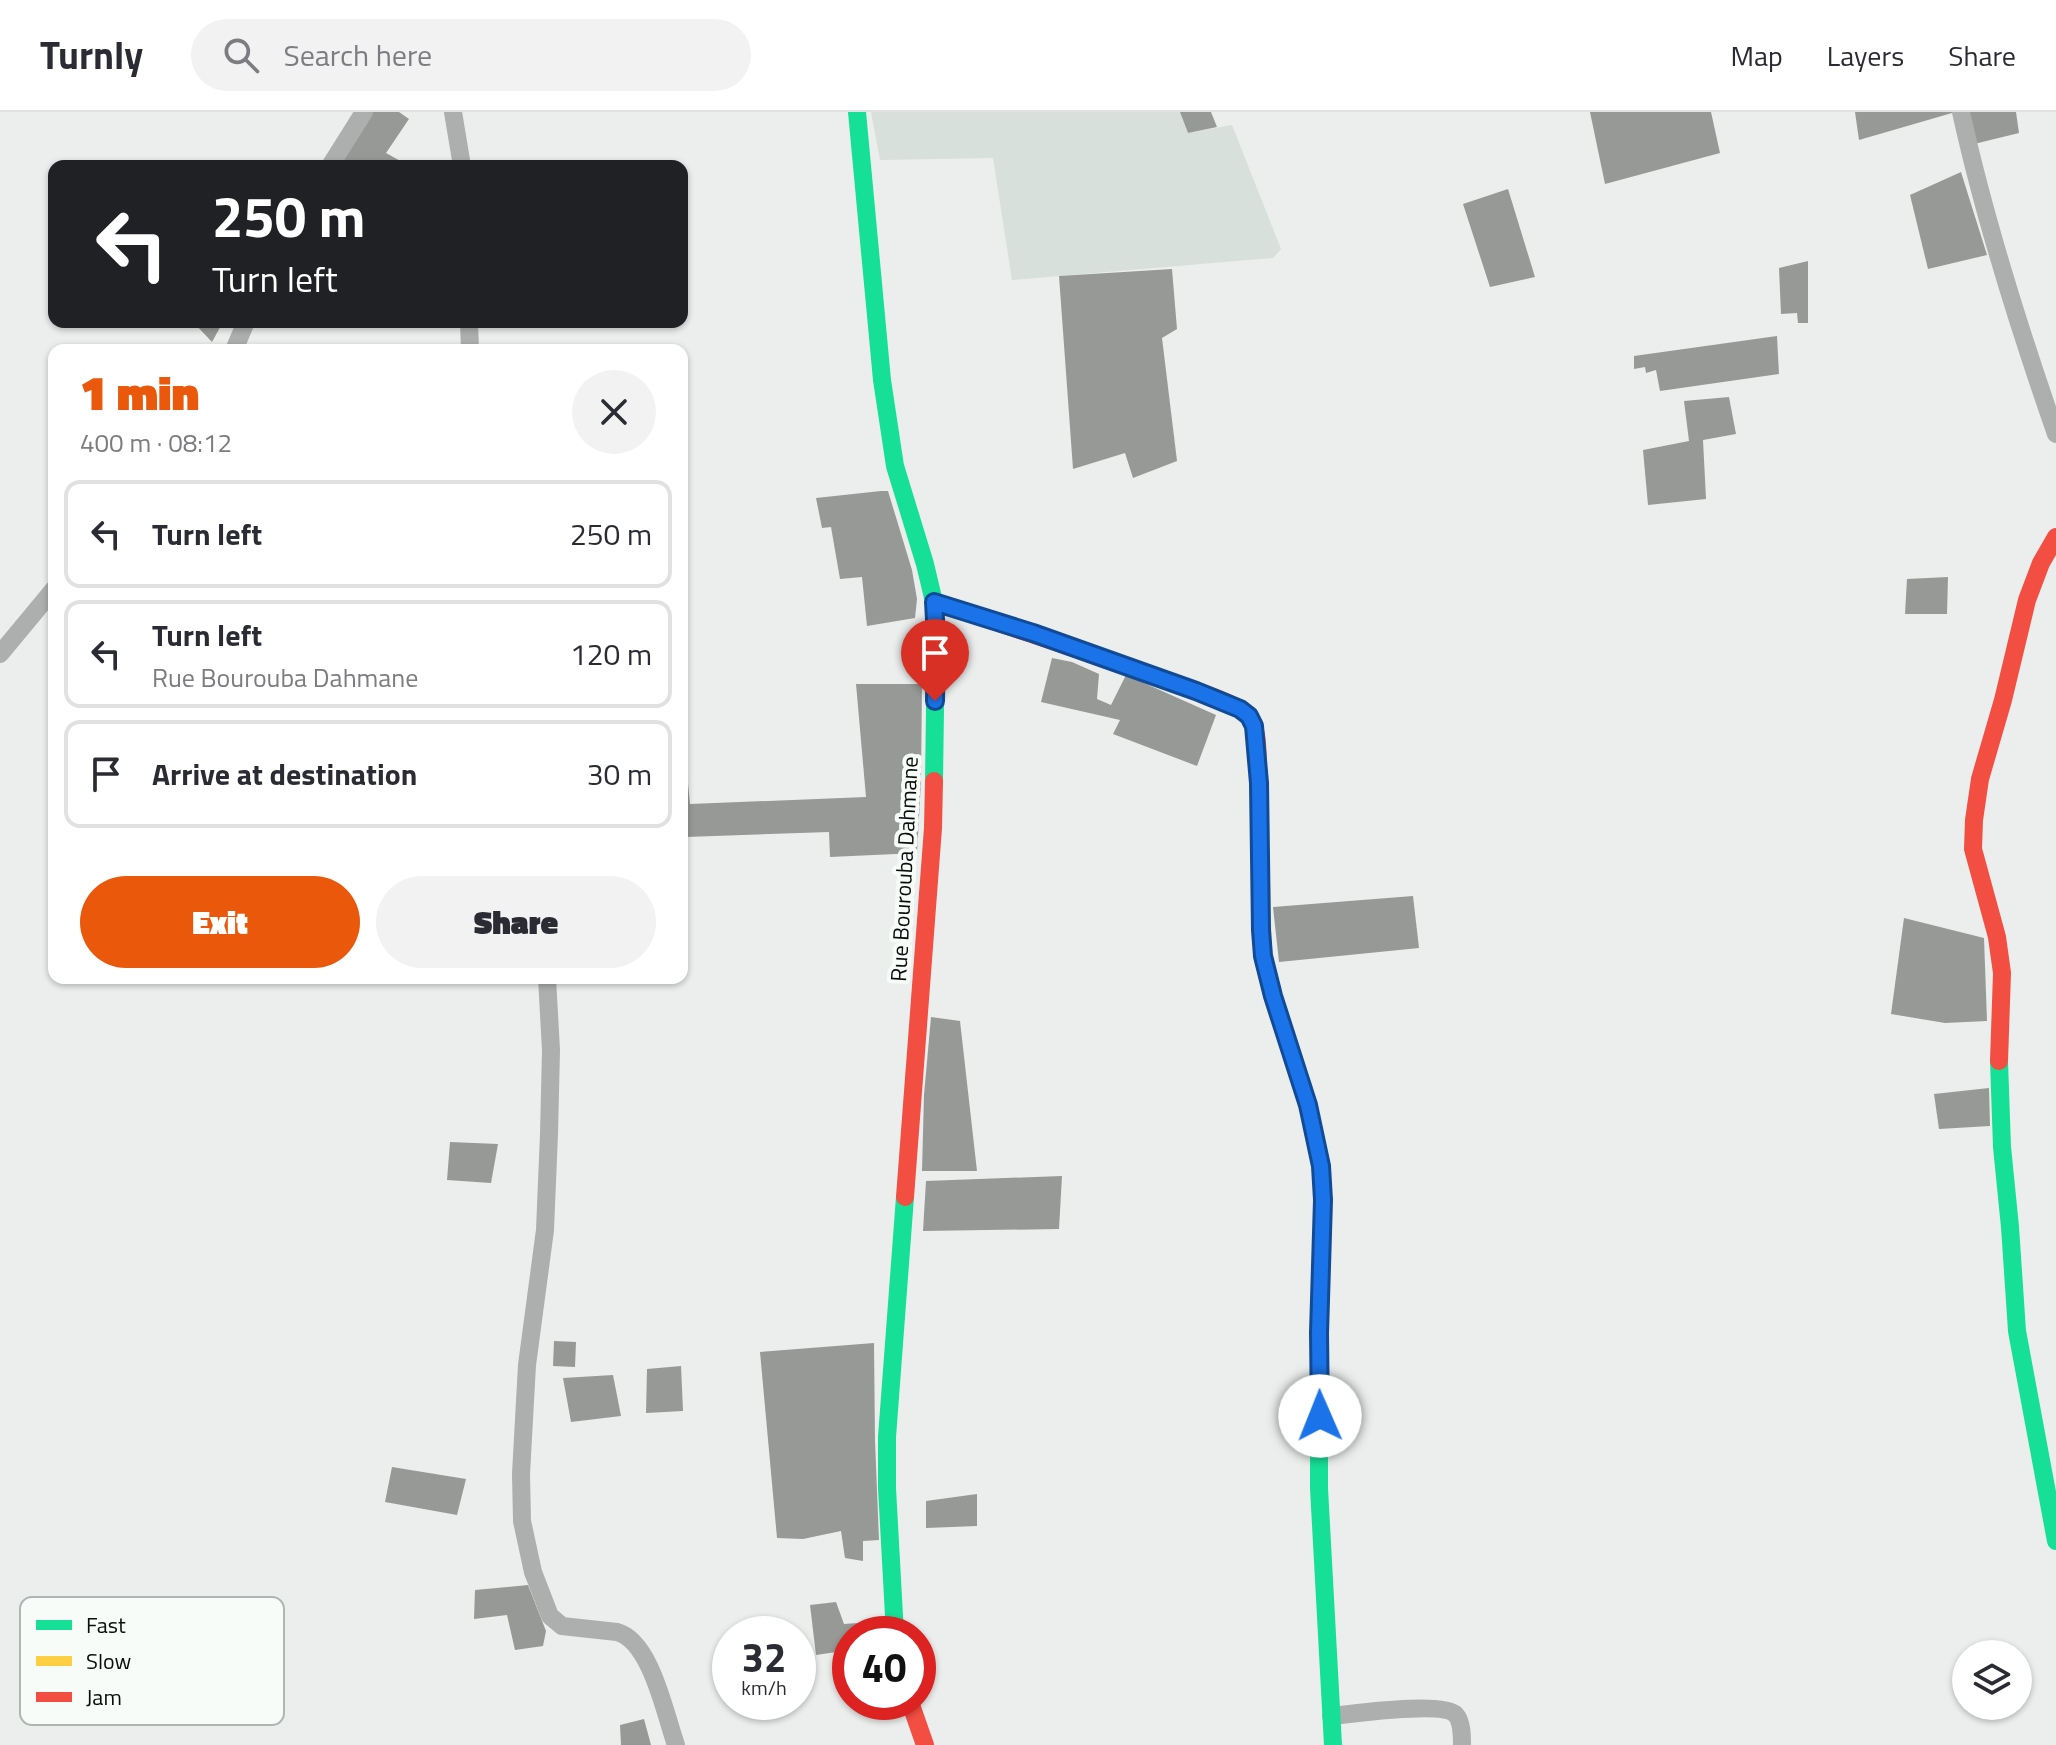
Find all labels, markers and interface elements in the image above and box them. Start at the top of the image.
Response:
search box [191,19,751,91]
text: Turnly [40,26,143,84]
text: Search here [283,32,432,78]
icon: search [219,33,263,77]
text: Map [1730,34,1783,77]
text: Layers [1827,34,1904,77]
text: Share [1948,34,2016,77]
text: 250 m [212,174,365,259]
icon: left [80,192,184,296]
text: Turn left [212,251,338,306]
text: 1 min [80,356,199,429]
button: close [572,370,656,454]
text: 400 m · 08:12 [80,423,232,462]
text: Turn left [152,511,262,557]
text: 250 m [570,511,652,557]
icon: left [84,512,128,556]
text: Turn left [152,612,262,658]
pin [901,619,969,701]
text: 120 m [570,631,652,677]
icon: arrive [913,631,957,675]
icon: left [84,632,128,676]
text: Rue Bourouba Dahmane [152,658,418,697]
text: Arrive at destination [152,751,417,797]
text: 30 m [587,751,652,797]
icon: arrive [84,752,128,796]
street label: Rue Bourouba Dahmane [881,756,927,982]
button: Exit [80,876,360,968]
button: Share [376,876,656,968]
position arrow [1278,1374,1362,1458]
legend [20,1597,284,1725]
text: Fast [86,1608,126,1642]
speed limit sign: 40 [832,1616,936,1720]
text: 32 [742,1627,786,1688]
map controls [1952,1640,2032,1720]
button: layers [1952,1640,2032,1720]
text: Slow [86,1644,132,1678]
text: km/h [741,1672,787,1703]
text: Jam [86,1680,122,1714]

